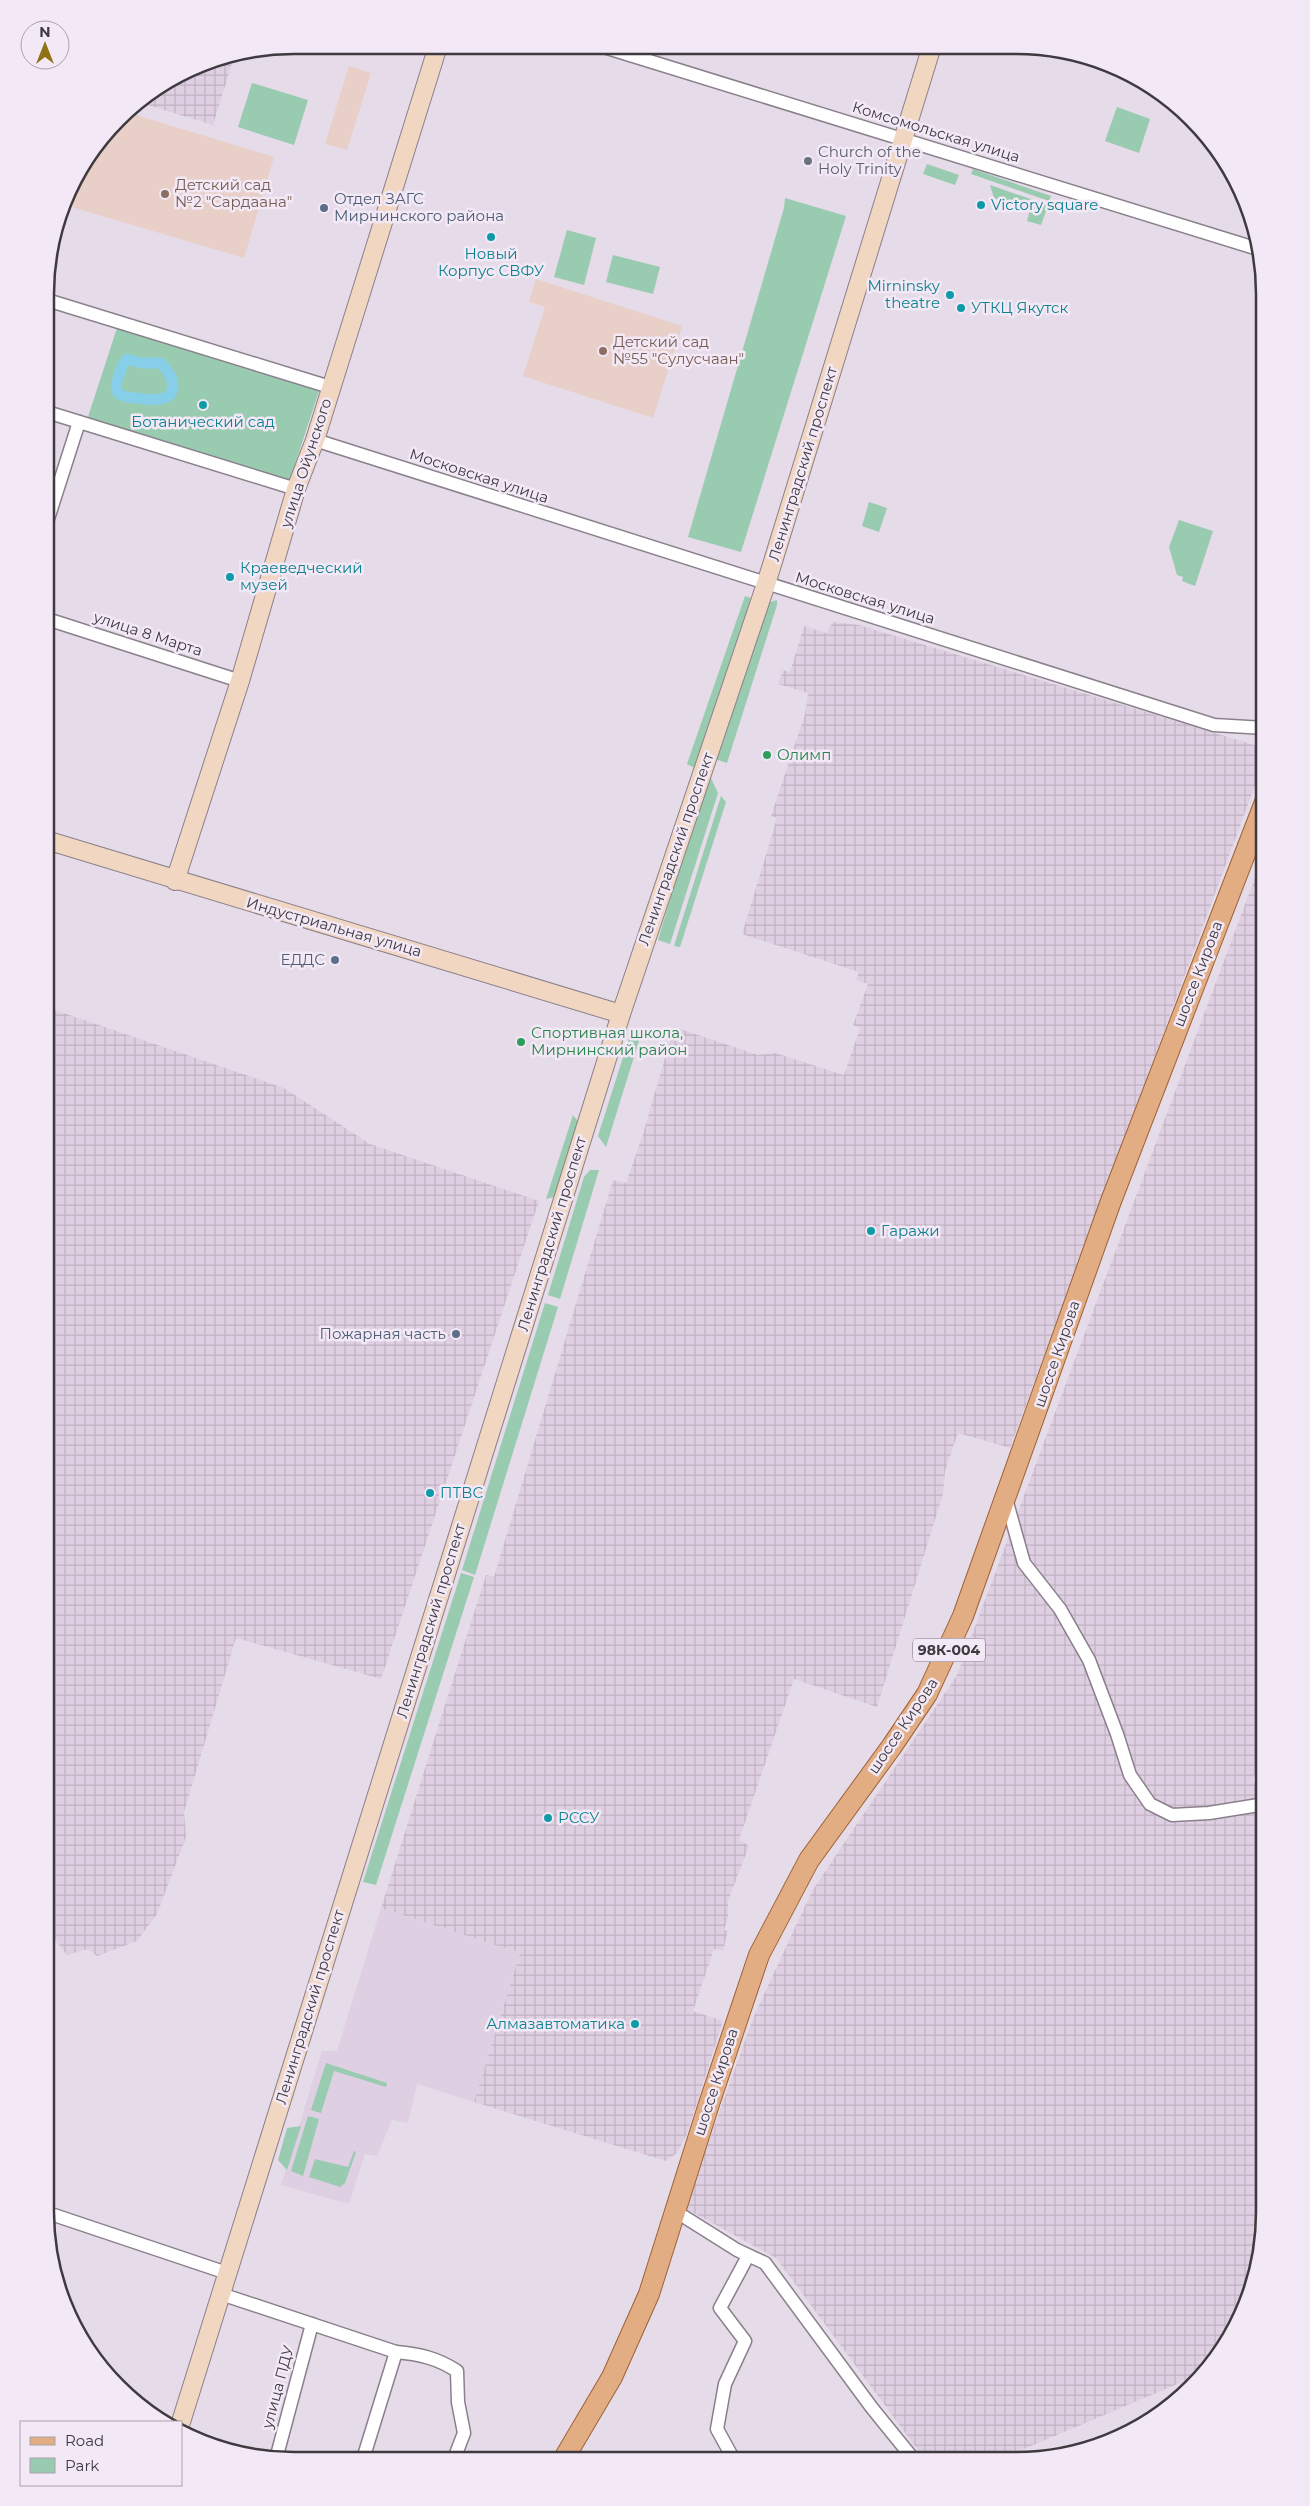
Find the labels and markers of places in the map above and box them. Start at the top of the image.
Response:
place label: Church of the Holy Trinity [818,142,921,178]
marker: Church of the Holy Trinity [802,155,814,167]
place label: Детский сад №2 "Сардаана" [175,175,292,211]
marker: Детский сад №2 "Сардаана" [159,188,171,200]
place label: Отдел ЗАГС Мирнинского района [334,189,504,225]
place label: Victory square [991,195,1098,214]
marker: Victory square [975,199,987,211]
marker: Отдел ЗАГС Мирнинского района [318,202,330,214]
marker: Новый Корпус СВФУ [485,231,497,243]
place label: Новый Корпус СВФУ [438,244,545,280]
place label: Mirninsky theatre [867,276,941,312]
marker: Mirninsky theatre [944,289,956,301]
place label: УТКЦ Якутск [971,298,1068,317]
marker: УТКЦ Якутск [955,302,967,314]
place label: Детский сад №55 "Сулусчаан" [613,332,744,368]
marker: Детский сад №55 "Сулусчаан" [597,345,609,357]
marker: Ботанический сад [197,399,209,411]
place label: Ботанический сад [131,412,275,431]
place label: Краеведческий музей [240,558,363,594]
marker: Краеведческий музей [224,571,236,583]
place label: Олимп [777,745,831,764]
marker: Олимп [761,749,773,761]
place label: ЕДДС [281,950,325,969]
marker: ЕДДС [329,954,341,966]
place label: Спортивная школа, Мирнинский район [531,1023,687,1059]
marker: Спортивная школа, Мирнинский район [515,1036,527,1048]
place label: Гаражи [881,1221,940,1240]
marker: Гаражи [865,1225,877,1237]
place label: Пожарная часть [320,1324,446,1343]
marker: Пожарная часть [450,1328,462,1340]
place label: ПТВС [440,1483,483,1502]
marker: ПТВС [424,1487,436,1499]
place label: РССУ [558,1808,600,1827]
marker: РССУ [542,1812,554,1824]
place label: Алмазавтоматика [486,2014,625,2033]
marker: Алмазавтоматика [629,2018,641,2030]

